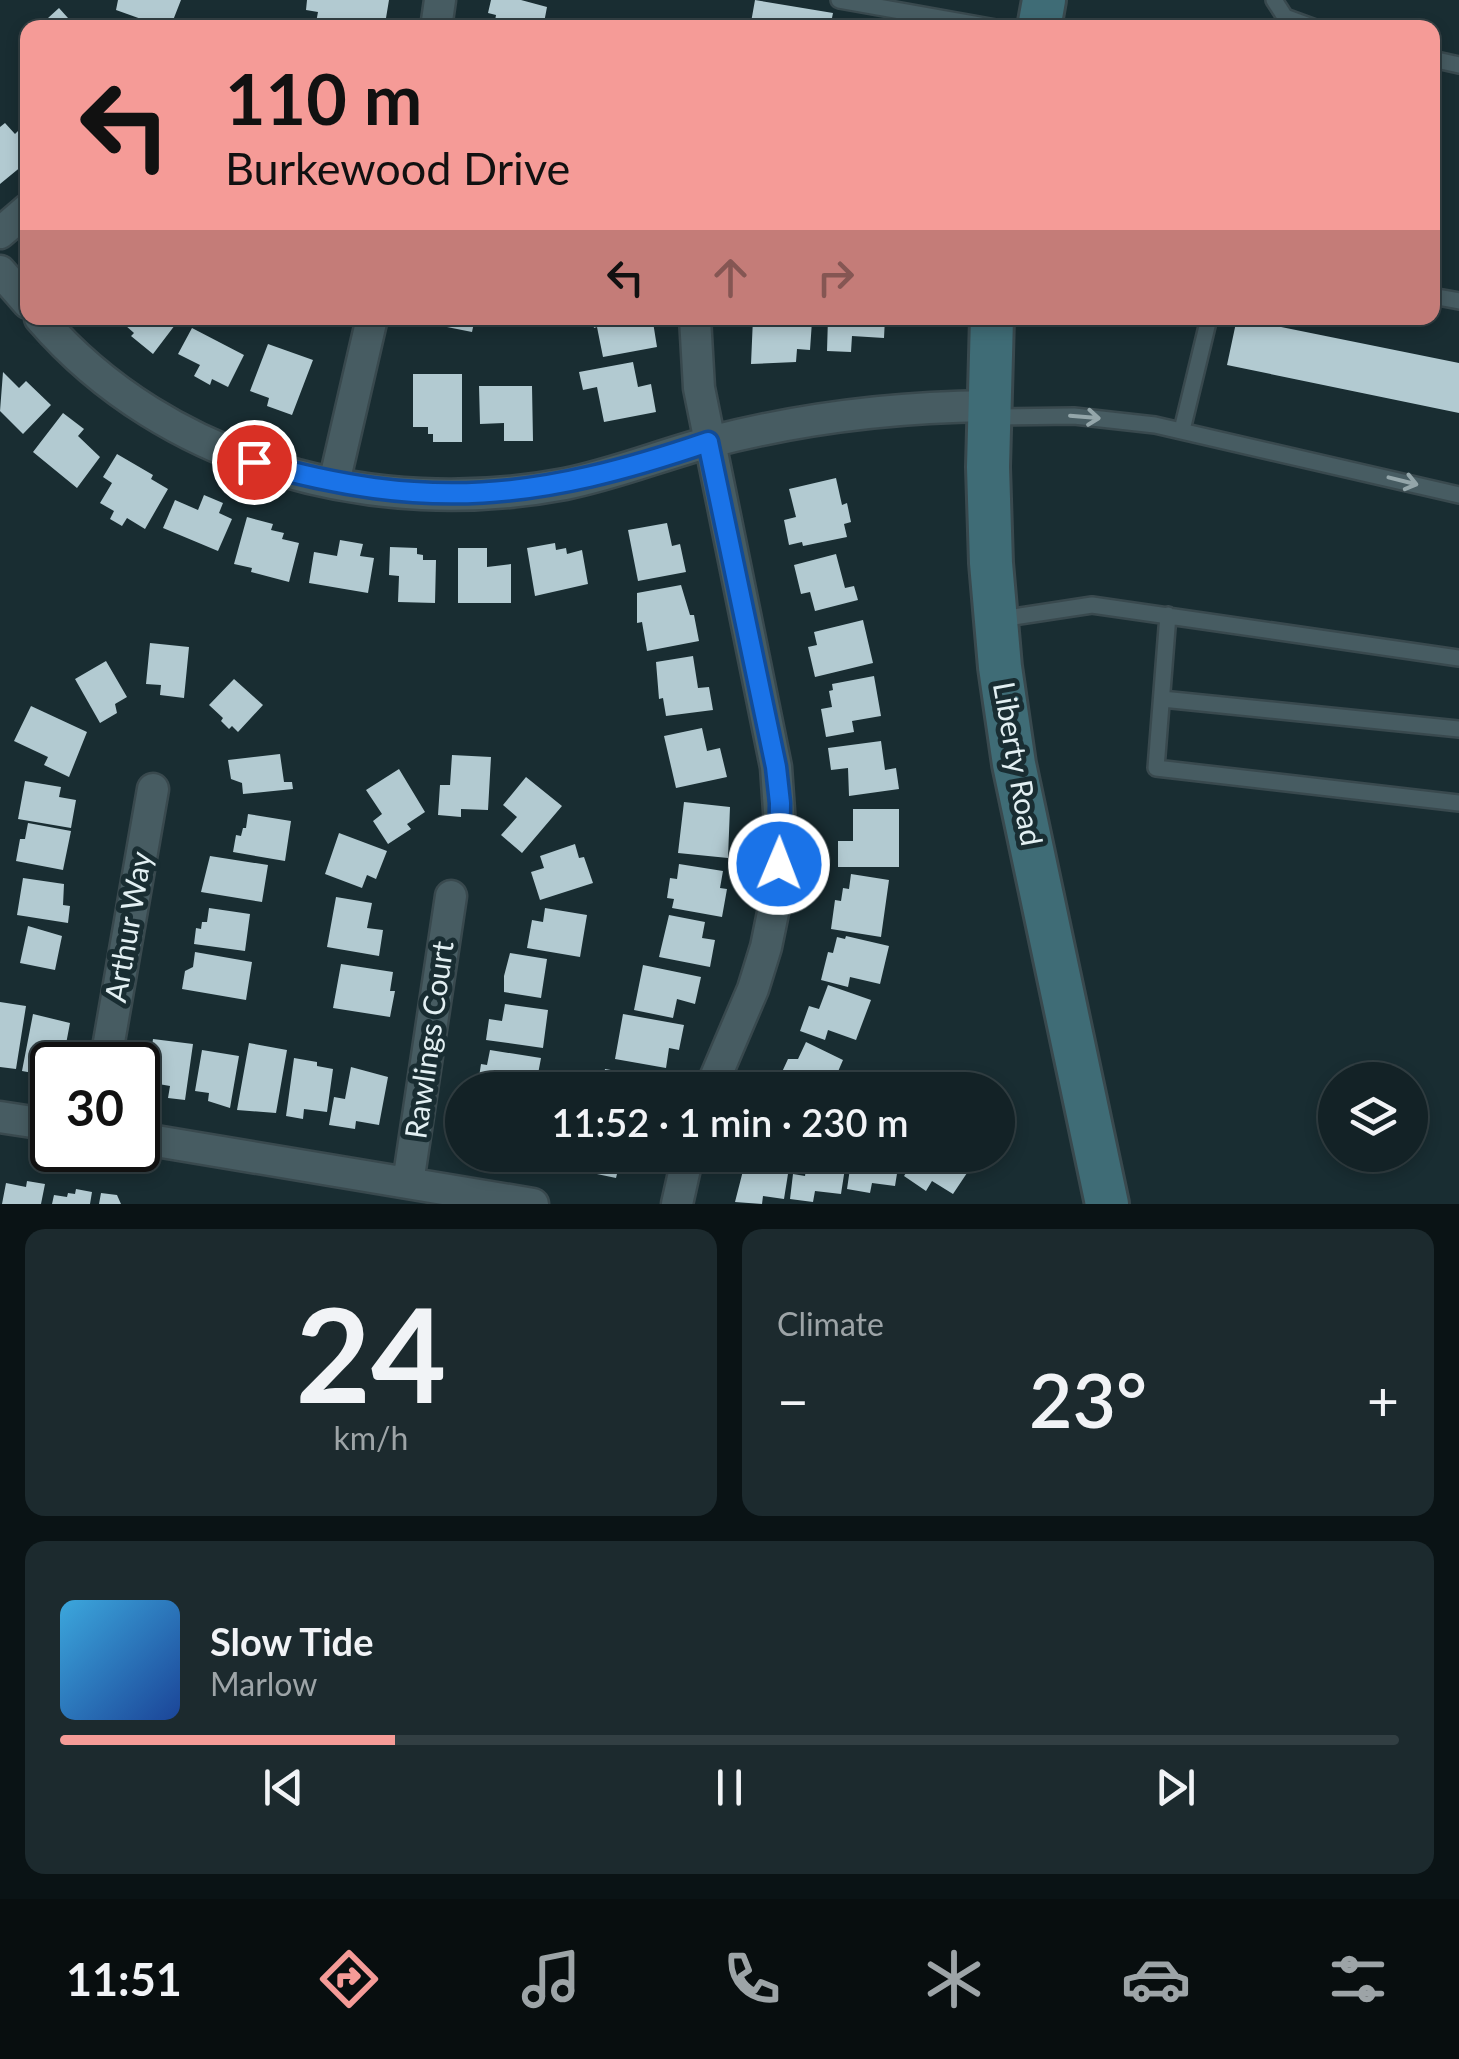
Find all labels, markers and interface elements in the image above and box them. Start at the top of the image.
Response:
text: 110 m [225,56,422,140]
icon: left [60,60,190,190]
text: Burkewood Drive [225,141,570,195]
icon: left [598,250,653,305]
icon: ahead [703,250,758,305]
icon: right [808,250,863,305]
one-way arrow [1068,408,1101,427]
pin [212,420,297,505]
icon: arrive [227,435,282,490]
one-way arrow [1386,473,1418,491]
street label: Liberty Road [987,679,1051,848]
position arrow [727,812,831,916]
street label: Arthur Way [96,848,158,1005]
street label: Rawlings Court [396,938,460,1141]
speed limit sign: 30 [30,1042,160,1172]
map controls [1318,1062,1428,1172]
button: layers [1318,1062,1428,1172]
text: 11:52 · 1 min · 230 m [552,1099,908,1145]
text: 24 [296,1275,446,1431]
text: Climate [777,1304,884,1343]
text: 23° [1029,1354,1147,1444]
text: − [777,1367,809,1433]
text: + [1367,1367,1399,1433]
text: km/h [334,1418,408,1457]
text: Slow Tide [210,1618,373,1664]
text: Marlow [210,1664,317,1703]
icon: previous [256,1760,311,1815]
icon: pause [702,1760,757,1815]
icon: next [1148,1760,1203,1815]
icon: directions [314,1944,384,2014]
icon: music [516,1944,586,2014]
icon: phone [717,1944,787,2014]
icon: climate [919,1944,989,2014]
icon: car [1121,1944,1191,2014]
icon: filters [1323,1944,1393,2014]
text: 11:51 [66,1952,182,2006]

